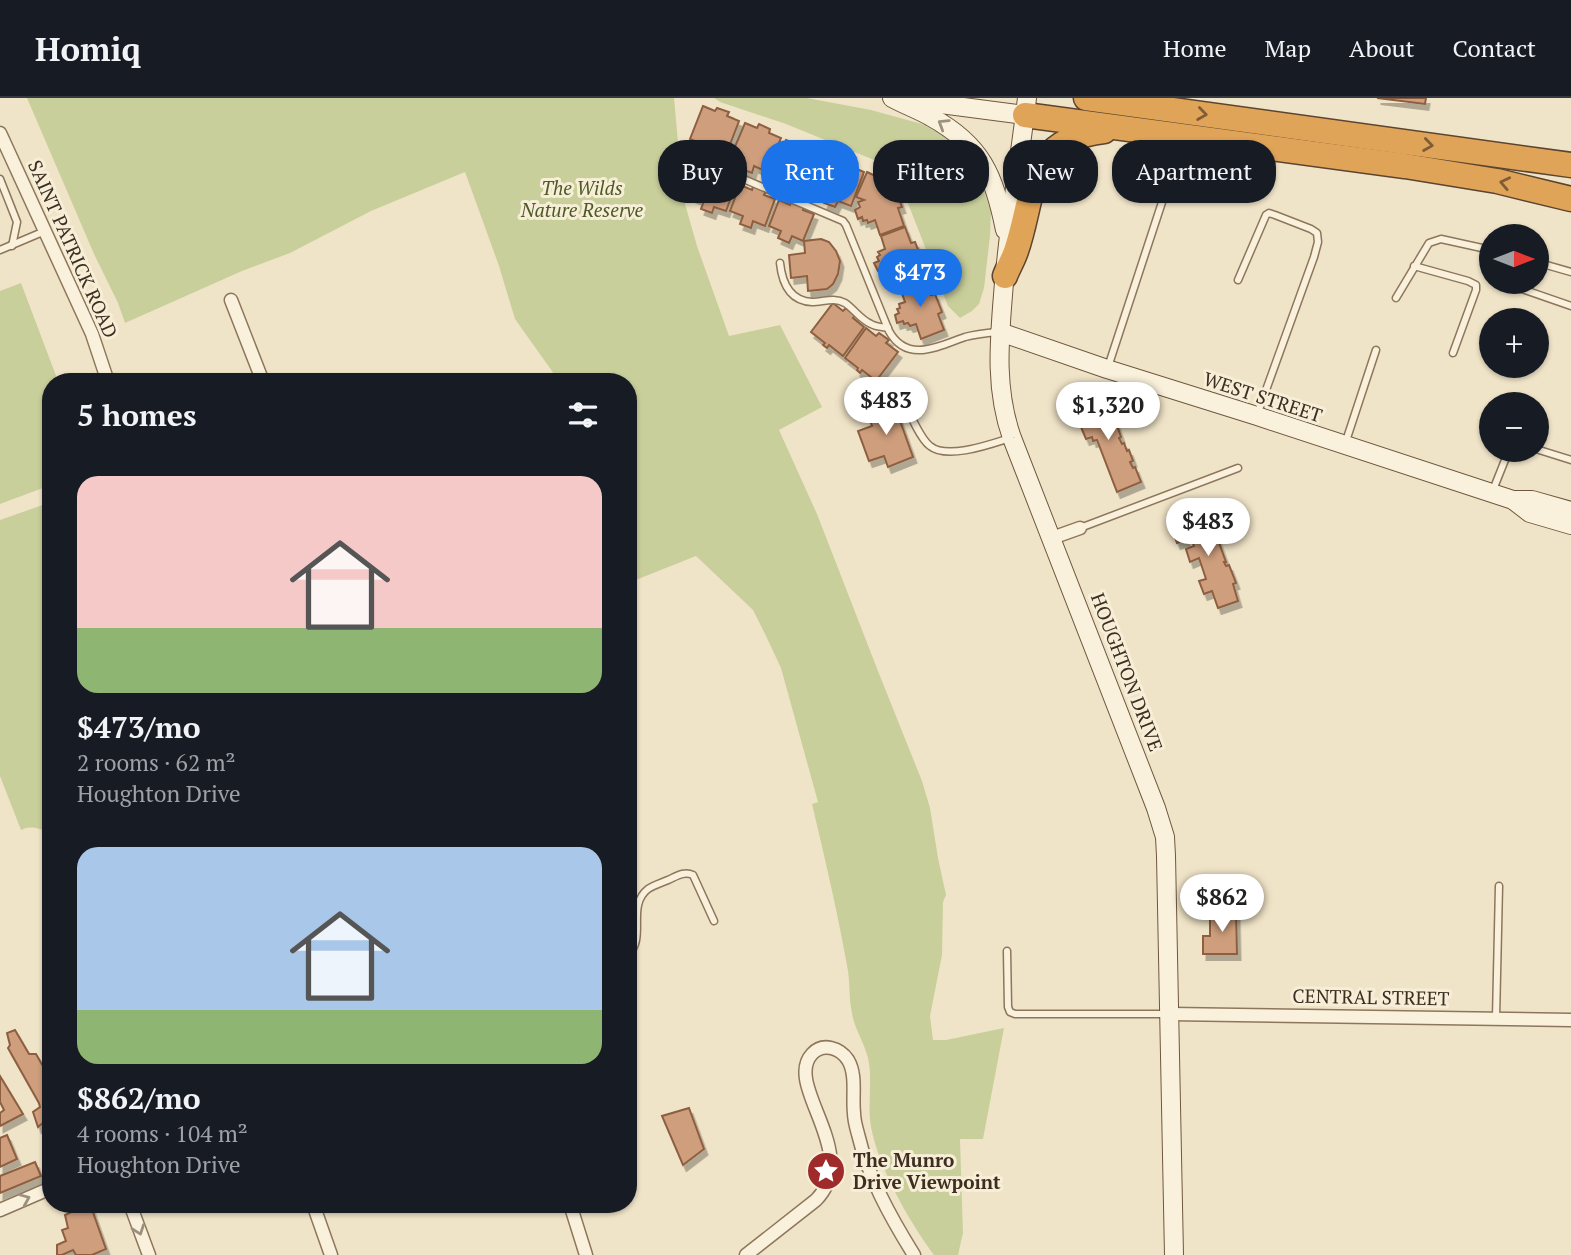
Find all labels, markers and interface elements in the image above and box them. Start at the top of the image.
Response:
text: Homiq [35,27,141,70]
text: Home [1163,32,1227,64]
text: Map [1265,32,1311,64]
text: About [1349,32,1415,64]
text: Contact [1453,32,1536,64]
one-way arrow [1196,106,1208,121]
one-way arrow [937,119,950,132]
one-way arrow [1422,137,1433,152]
chip: Buy [658,140,747,203]
chip: Rent [761,140,859,203]
chip: Filters [873,140,989,203]
chip: New [1003,140,1098,203]
chip: Apartment [1112,140,1276,203]
street label: SAINT PATRICK ROAD [23,156,124,342]
park label: The Wilds Nature Reserve [520,175,643,222]
one-way arrow [1499,176,1511,191]
north arrow [1479,224,1549,294]
map controls [1479,224,1549,462]
pin: $473 [879,250,961,309]
text: $473 [894,256,946,287]
button: + [1479,308,1549,378]
street label: WEST STREET [1201,366,1326,428]
pin: $483 [845,378,927,437]
pin: $1,320 [1051,382,1165,442]
text: $483 [860,384,912,415]
text: $1,320 [1072,389,1144,420]
button: − [1479,392,1549,462]
text: 5 homes [77,395,196,435]
icon: filters [564,396,602,434]
pin: $483 [1167,498,1249,558]
text: $483 [1182,505,1234,536]
icon: home [277,522,403,648]
street label: HOUGHTON DRIVE [1086,589,1169,755]
text: $473/mo [77,707,201,747]
text: 2 rooms · 62 m² [77,747,236,778]
text: Houghton Drive [77,778,241,809]
pin: $862 [1181,874,1263,934]
text: $862 [1196,881,1248,912]
icon: home [277,893,403,1019]
street label: CENTRAL STREET [1292,983,1450,1010]
text: $862/mo [77,1078,201,1118]
text: 4 rooms · 104 m² [77,1118,248,1149]
place label: The Munro Drive Viewpoint [853,1147,1001,1194]
text: Houghton Drive [77,1149,241,1180]
place icon: The Munro Drive Viewpoint [805,1150,847,1192]
one-way arrow [18,1193,31,1207]
one-way arrow [131,1223,145,1235]

